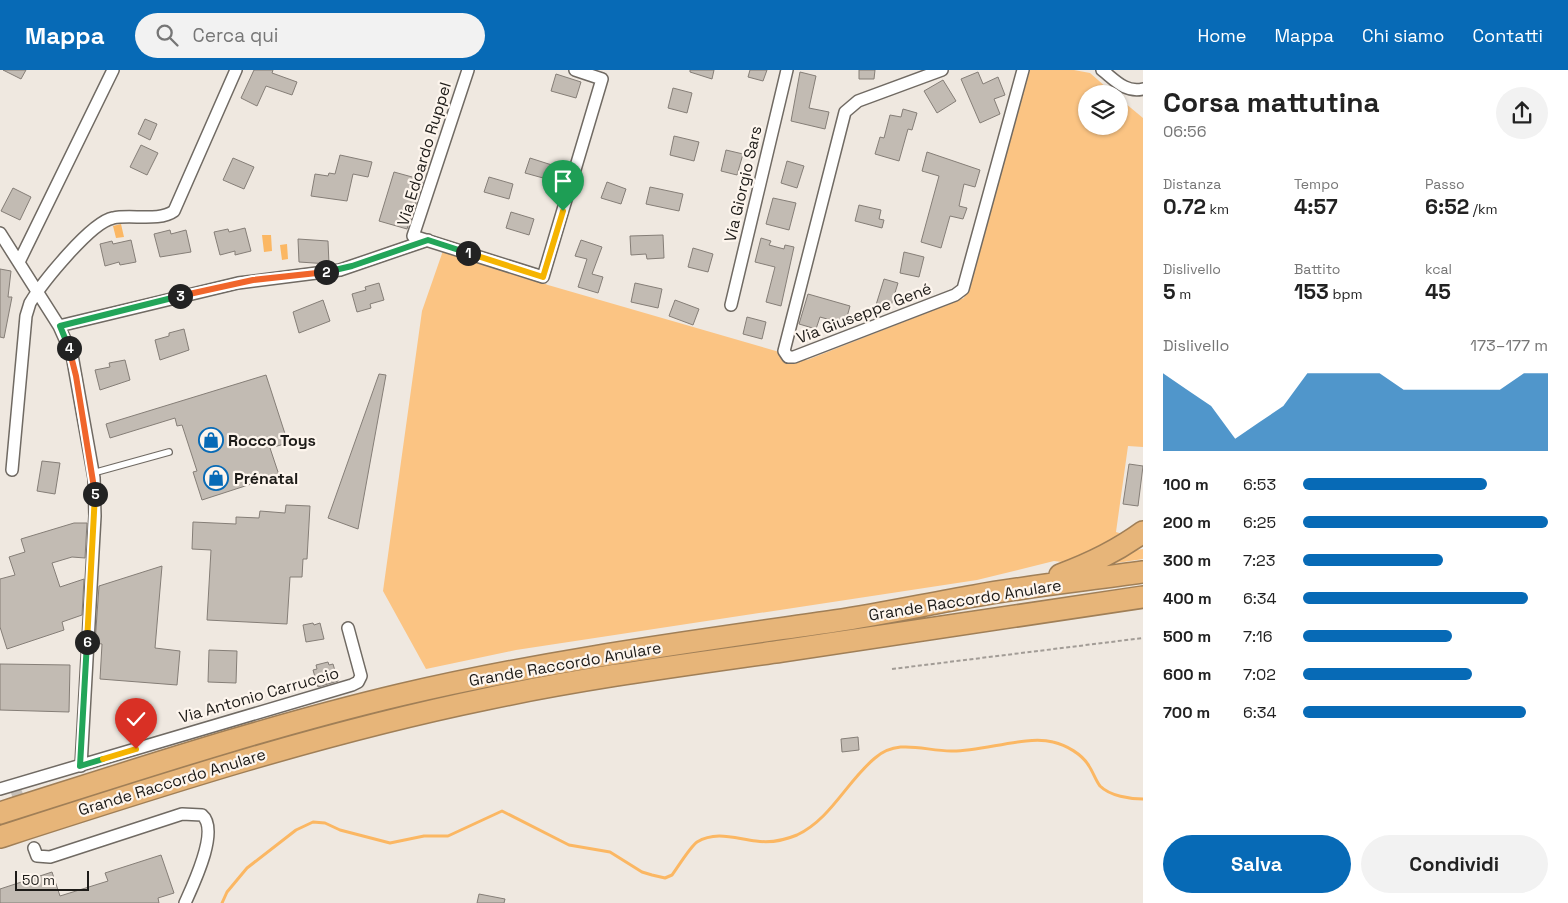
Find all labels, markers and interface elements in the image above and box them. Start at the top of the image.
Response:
search box [135,13,485,58]
text: Mappa [25,20,105,51]
icon: search [153,21,181,49]
text: Cerca qui [193,23,279,48]
text: Home [1197,24,1247,47]
text: Mappa [1275,24,1334,47]
text: Chi siamo [1362,24,1444,47]
text: Contatti [1472,24,1543,47]
street label: Via Edoardo Ruppel [392,79,456,229]
text: Corsa mattutina [1163,84,1380,120]
map controls [1078,85,1128,135]
button: layers [1078,85,1128,135]
button: share [1496,87,1548,139]
text: 06:56 [1163,121,1206,142]
street label: Via Giorgio Sars [719,124,767,244]
pin [542,160,584,211]
icon: arrive [549,167,577,195]
text: Distanza [1163,175,1221,193]
text: Tempo [1294,175,1339,193]
text: Passo [1425,175,1465,193]
text: 0.72 [1163,193,1206,220]
text: 4:57 [1294,193,1338,220]
text: 6:52 [1425,193,1469,220]
text: km [1206,200,1229,218]
text: /km [1469,200,1498,218]
pin: 1 [456,240,480,266]
text: 1 [465,244,472,262]
pin: 2 [314,260,338,284]
text: Dislivello [1163,260,1221,278]
text: Battito [1294,260,1341,278]
text: kcal [1425,260,1452,278]
text: 2 [322,263,331,281]
street label: Via Giuseppe Gené [794,278,934,348]
text: 5 [1163,278,1176,305]
text: 153 [1294,278,1329,305]
text: 45 [1425,278,1451,305]
pin: 3 [168,284,192,308]
text: m [1176,285,1191,303]
text: bpm [1329,285,1363,303]
text: 3 [176,287,185,305]
text: Dislivello [1163,335,1229,356]
text: 173–177 m [1470,335,1548,356]
pin: 4 [56,336,82,360]
text: 4 [65,339,74,357]
shop icon: Rocco Toys [198,427,224,453]
place label: Rocco Toys [228,430,316,451]
shop icon: Prénatal [203,465,229,491]
place label: Prénatal [234,468,298,489]
text: 100 m [1163,474,1209,495]
text: 6:53 [1243,474,1276,495]
pin: 5 [82,482,108,506]
text: 5 [91,485,100,503]
text: 200 m [1163,512,1211,533]
text: 6:25 [1243,512,1276,533]
text: 300 m [1163,550,1211,571]
text: 7:23 [1243,550,1275,571]
street label: Grande Raccordo Anulare [867,574,1063,626]
text: 400 m [1163,588,1212,609]
text: 6:34 [1243,588,1277,609]
text: 500 m [1163,626,1211,647]
text: 7:16 [1243,626,1273,647]
pin: 6 [74,630,100,654]
text: 6 [83,633,92,651]
street label: Grande Raccordo Anulare [467,637,663,691]
street label: Via Antonio Carruccio [177,662,341,728]
text: 600 m [1163,664,1211,685]
text: 7:02 [1243,664,1276,685]
pin [115,698,157,749]
text: 700 m [1163,702,1210,723]
text: 6:34 [1243,702,1277,723]
icon: check [122,705,150,733]
street label: Grande Raccordo Anulare [76,743,268,821]
button: Salva [1163,835,1351,893]
button: Condividi [1361,835,1548,893]
scale bar [15,868,89,891]
text: 50 m [22,871,55,889]

